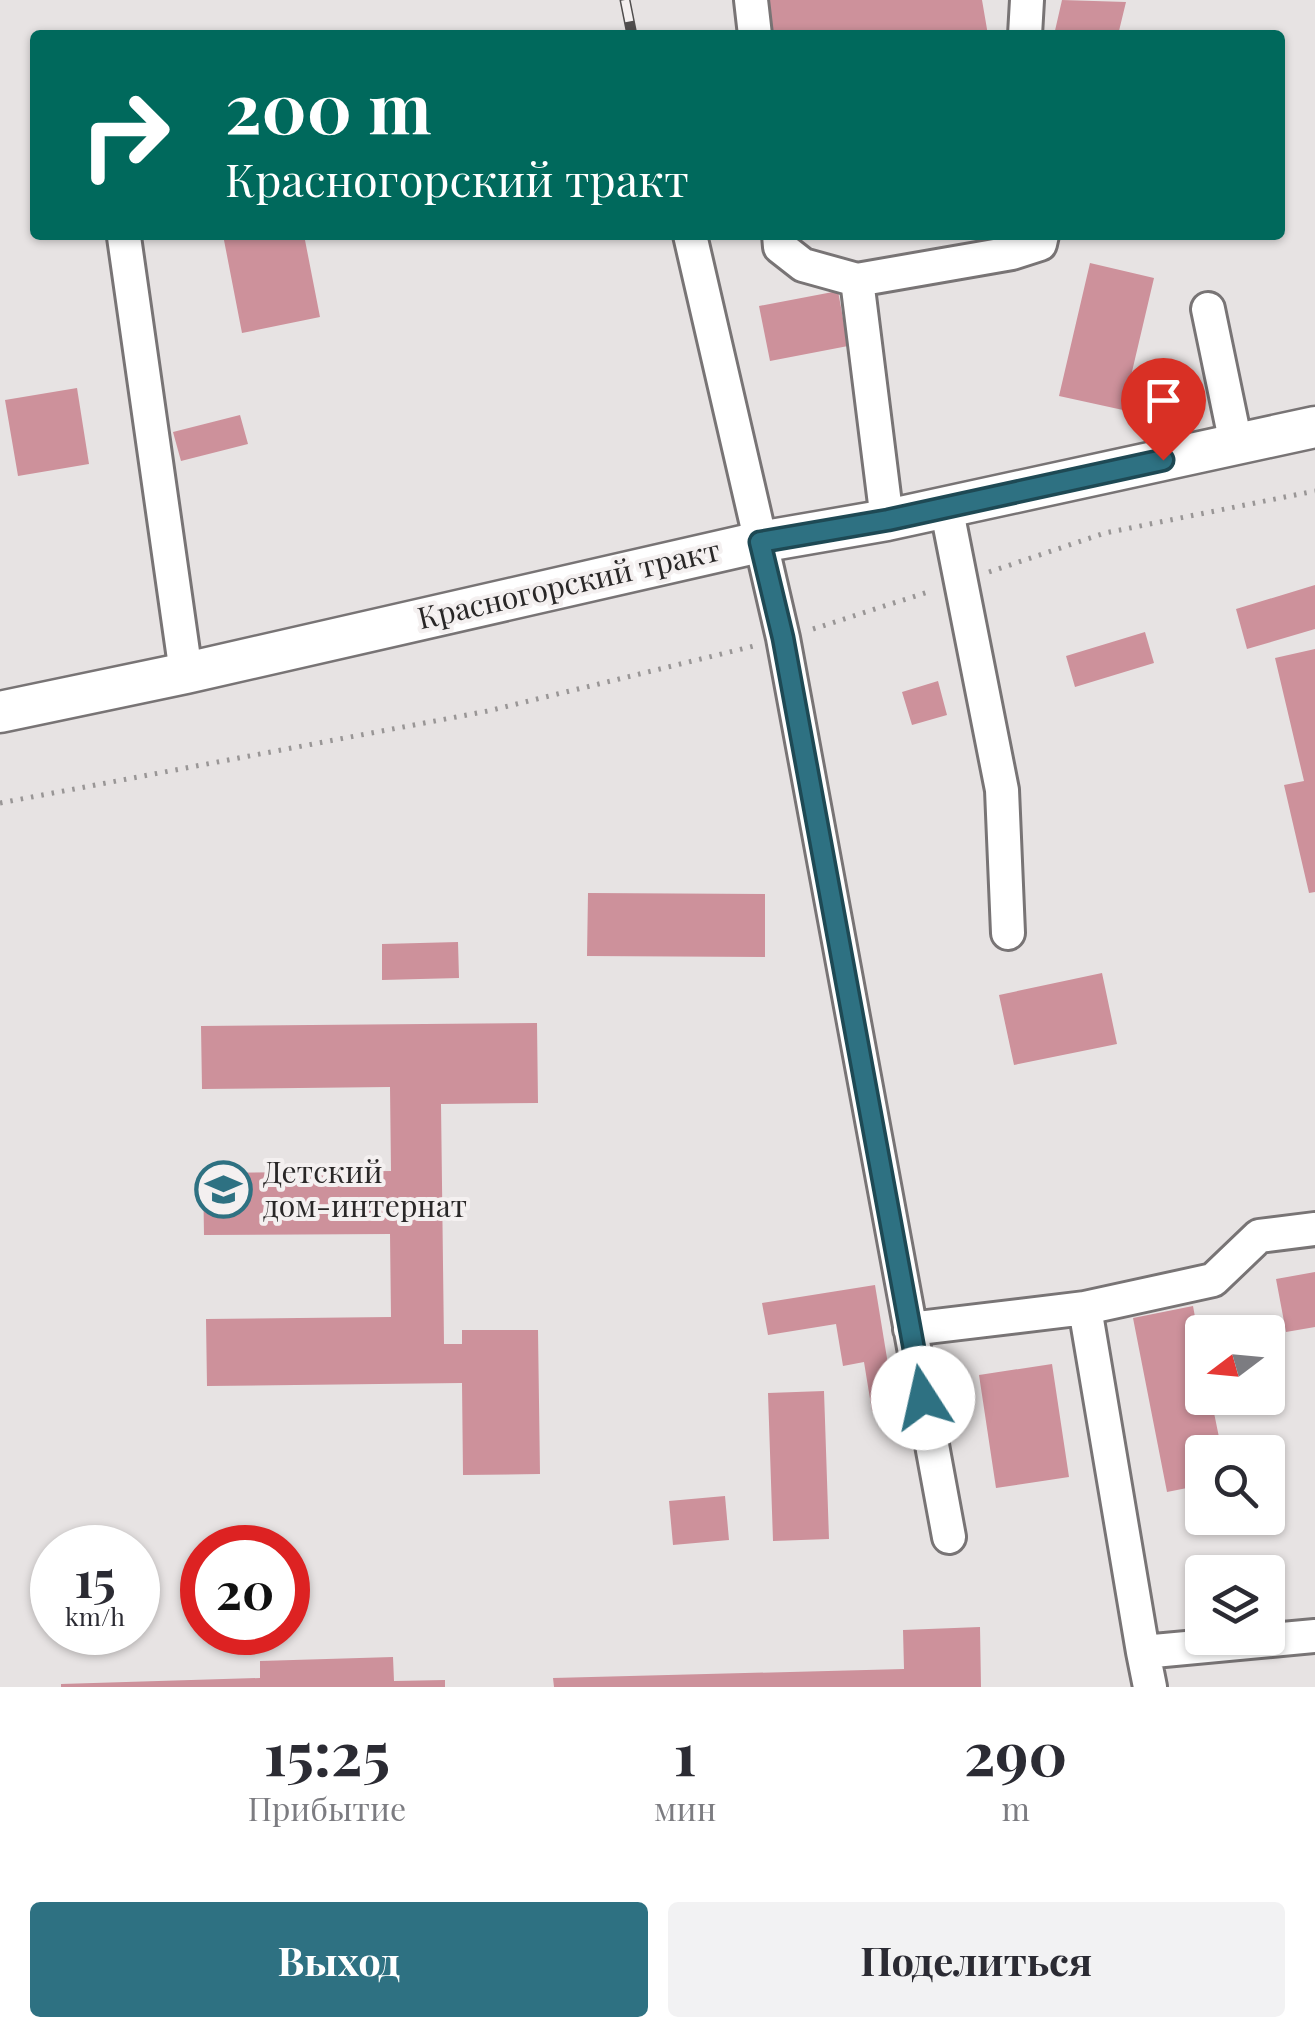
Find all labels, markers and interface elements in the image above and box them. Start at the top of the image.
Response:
text: 200 m [225,58,432,152]
icon: right [60,70,190,200]
text: Красногорский тракт [225,148,689,208]
pin [1121,358,1206,461]
icon: arrive [1136,373,1191,428]
street label: Красногорский тракт [413,529,724,637]
place label: Детский дом-интернат [263,1151,467,1225]
school or university icon: Детский дом-интернат [194,1160,254,1220]
north arrow [1185,1315,1285,1415]
map controls [1185,1315,1285,1655]
position arrow [871,1346,975,1450]
button: search [1185,1435,1285,1535]
speed limit sign: 20 [180,1525,310,1655]
text: 15 [74,1544,116,1611]
button: layers [1185,1555,1285,1655]
text: km/h [65,1599,125,1632]
text: 15:25 [264,1711,390,1791]
text: 1 [674,1711,697,1791]
text: 290 [964,1711,1067,1791]
text: Прибытие [248,1786,406,1829]
text: мин [654,1786,716,1829]
text: m [1001,1786,1030,1829]
button: Выход [30,1902,648,2017]
button: Поделиться [668,1902,1285,2017]

